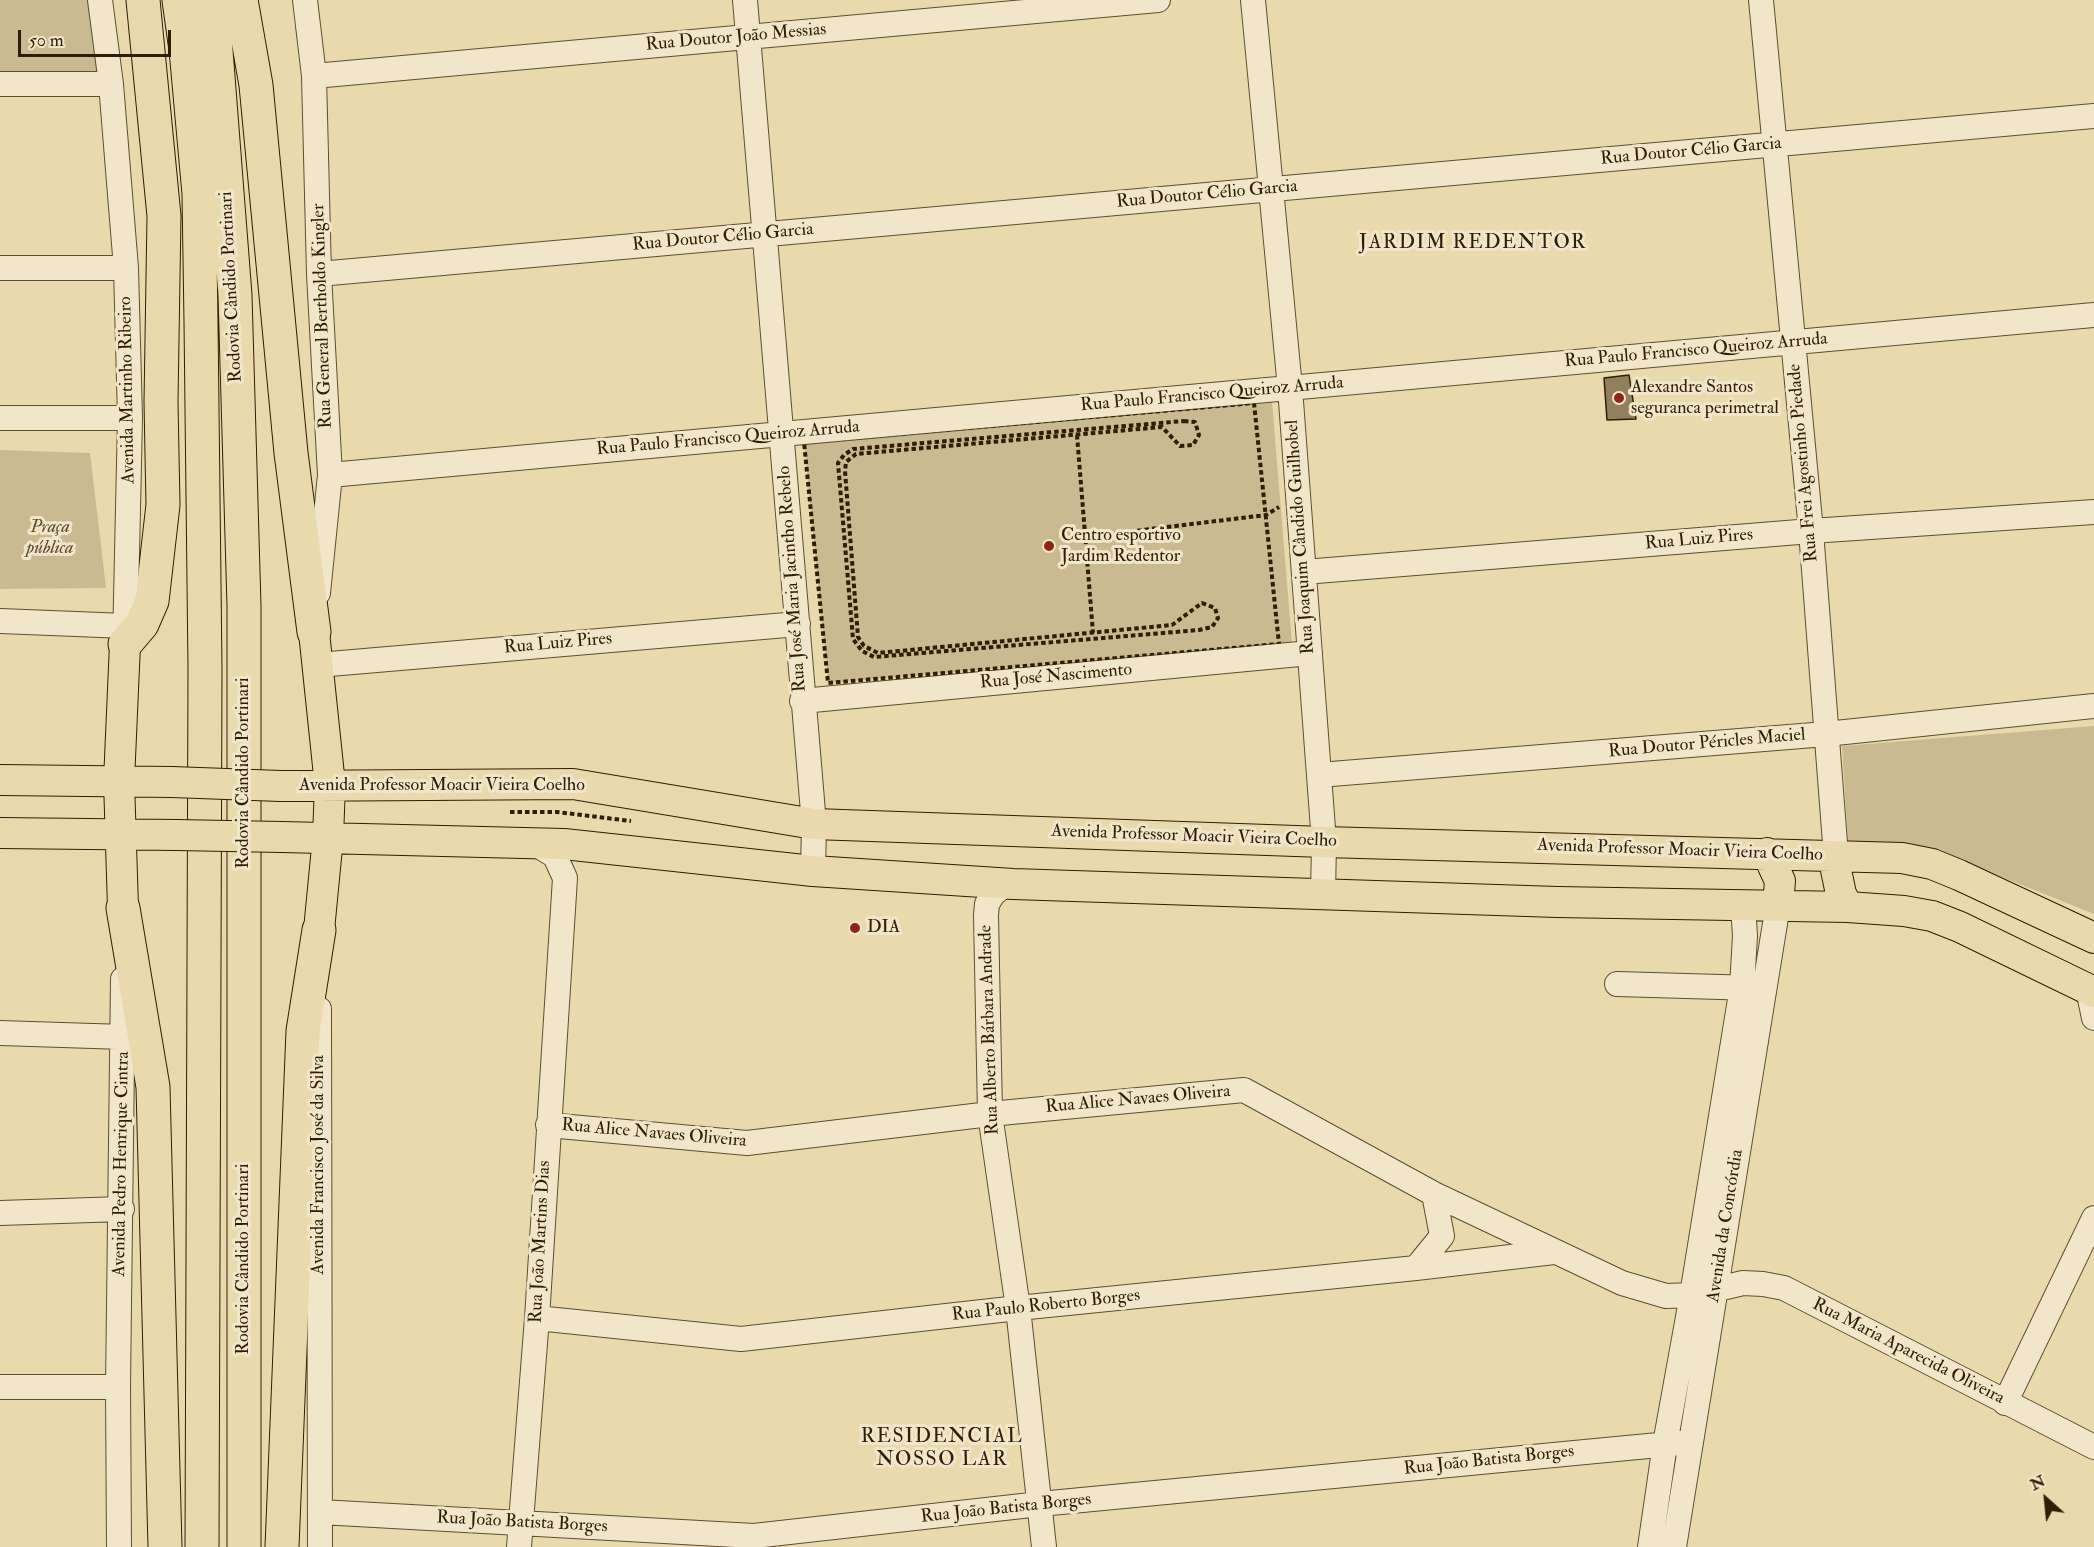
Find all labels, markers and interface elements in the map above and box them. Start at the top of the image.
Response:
scale bar [21,18,174,56]
street label: Rua Doutor João Messias [645,19,827,57]
text: 50 m [29,29,64,52]
street label: Rua Doutor Célio Garcia [1600,133,1782,171]
street label: Rua Doutor Célio Garcia [1116,176,1298,214]
street label: Rodovia Cândido Portinari [216,191,248,383]
street label: Rua General Bertholdo Kingler [308,203,338,429]
street label: Rua Doutor Célio Garcia [632,219,814,257]
district label: JARDIM REDENTOR [1359,232,1587,256]
street label: Avenida Martinho Ribeiro [116,296,140,484]
street label: Rua Paulo Francisco Queiroz Arruda [1564,329,1828,373]
street label: Rua Frei Agostinho Piedade [1785,363,1823,563]
street label: Rua Paulo Francisco Queiroz Arruda [1080,373,1344,417]
place label: Alexandre Santos seguranca perimetral [1631,377,1779,420]
marker: Alexandre Santos seguranca perimetral [1612,391,1626,405]
street label: Rua Paulo Francisco Queiroz Arruda [596,417,860,461]
street label: Rua Joaquim Cândido Guilhobel [1282,419,1320,655]
street label: Rua José Maria Jacintho Rebelo [774,465,812,693]
park label: Praça pública [27,517,73,560]
place label: Centro esportivo Jardim Redentor [1061,525,1181,568]
street label: Rua Luiz Pires [1644,525,1754,555]
marker: Centro esportivo Jardim Redentor [1042,539,1056,553]
street label: Rua Luiz Pires [503,629,613,659]
street label: Rua José Nascimento [979,660,1133,694]
street label: Rodovia Cândido Portinari [233,677,255,869]
street label: Rua Doutor Péricles Maciel [1608,725,1806,763]
street label: Avenida Professor Moacir Vieira Coelho [299,775,585,797]
street label: Avenida Professor Moacir Vieira Coelho [1051,821,1337,853]
street label: Avenida Professor Moacir Vieira Coelho [1537,835,1823,867]
place label: DIA [867,917,900,939]
marker: DIA [848,921,862,935]
street label: Rua Alberto Bárbara Andrade [976,924,1004,1136]
street label: Avenida Pedro Henrique Cintra [109,1051,135,1277]
street label: Avenida Francisco José da Silva [308,1055,330,1275]
street label: Rua Alice Navaes Oliveira [1045,1081,1231,1119]
street label: Rua Alice Navaes Oliveira [561,1115,747,1153]
street label: Avenida da Concórdia [1703,1148,1749,1304]
street label: Rua João Martins Dias [526,1160,556,1324]
street label: Rodovia Cândido Portinari [233,1163,255,1355]
street label: Rua Paulo Roberto Borges [951,1285,1141,1327]
street label: Rua Maria Aparecida Oliveira [1808,1294,2008,1410]
district label: RESIDENCIAL NOSSO LAR [861,1426,1023,1473]
street label: Rua João Batista Borges [1403,1441,1575,1481]
north arrow [2016,1469,2076,1529]
text: N [2027,1471,2049,1495]
street label: Rua João Batista Borges [920,1489,1092,1529]
street label: Rua João Batista Borges [436,1508,608,1538]

